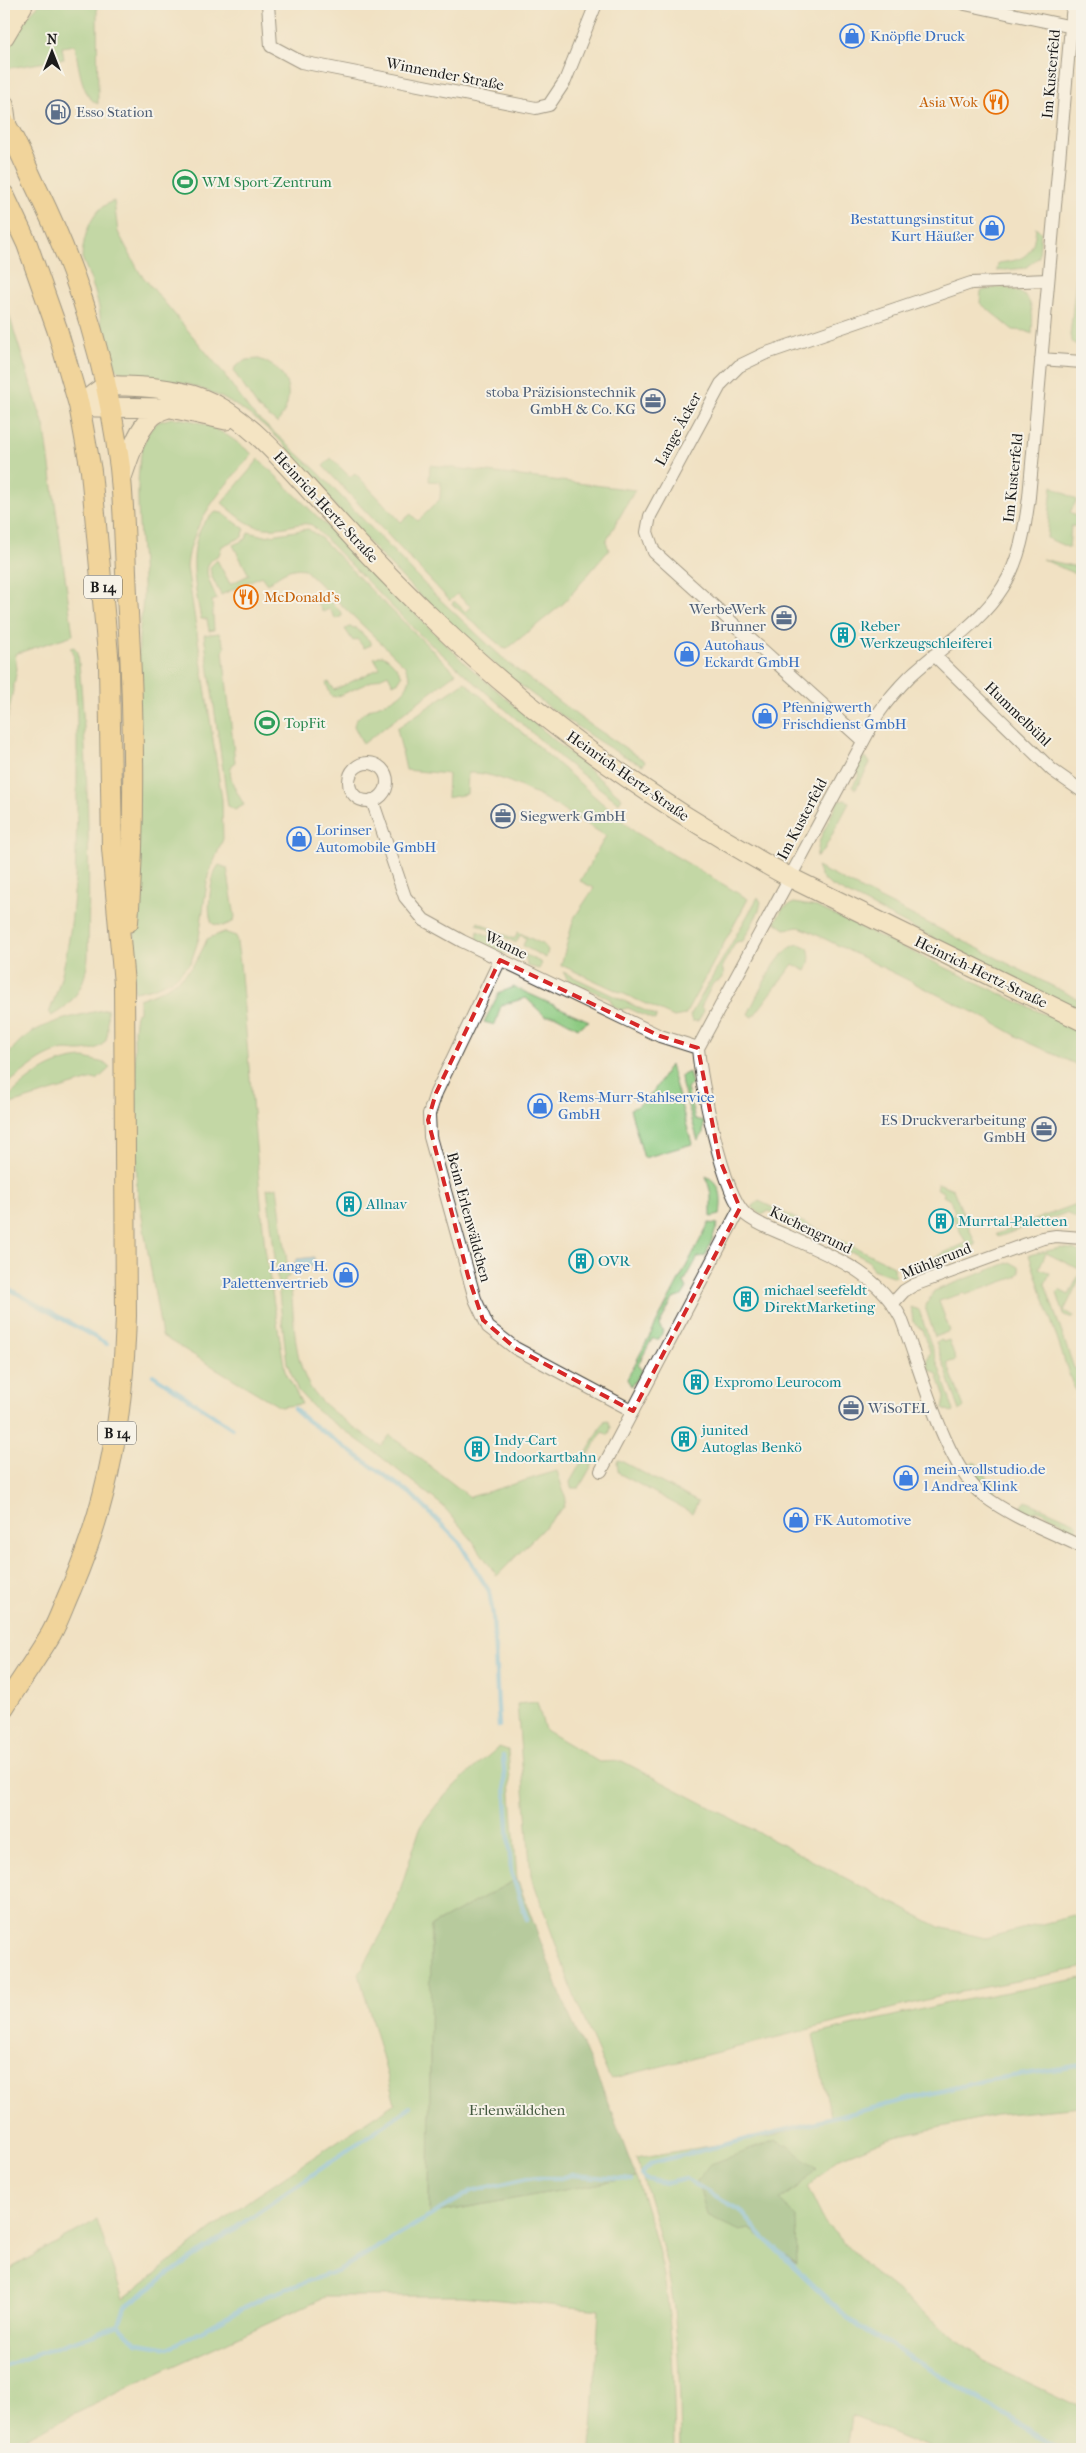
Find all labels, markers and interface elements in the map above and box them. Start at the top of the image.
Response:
shop icon: Knöpfle Druck [839,23,865,49]
place label: Knöpfle Druck [870,27,965,45]
north arrow [28,28,78,78]
street label: Im Kusterfeld [1038,28,1064,119]
text: N [47,31,58,48]
street label: Winnender Straße [384,54,506,94]
restaurant icon: Asia Wok [983,89,1009,115]
place label: Asia Wok [918,93,978,111]
fuel station icon: Esso Station [45,99,71,125]
place label: Esso Station [76,103,153,121]
sports icon: WM Sport-Zentrum [172,169,198,195]
place label: WM Sport-Zentrum [201,173,332,191]
place label: Bestattungsinstitut Kurt Häußer [850,210,975,245]
shop icon: Bestattungsinstitut Kurt Häußer [979,215,1005,241]
place label: stoba Präzisionstechnik GmbH & Co. KG [486,383,636,418]
office icon: stoba Präzisionstechnik GmbH & Co. KG [640,388,666,414]
street label: Lange Äcker [651,388,705,469]
street label: Im Kusterfeld [999,432,1027,523]
street label: Heinrich-Hertz-Straße [270,448,383,567]
road number: B 14 [84,576,122,598]
restaurant icon: McDonald's [233,584,259,610]
place label: McDonald's [264,588,340,606]
place label: WerbeWerk Brunner [688,600,767,635]
office icon: WerbeWerk Brunner [771,605,797,631]
place label: Reber Werkzeugschleiferei [859,617,993,652]
building icon: Reber Werkzeugschleiferei [830,622,856,648]
place label: Autohaus Eckardt GmbH [703,636,800,671]
shop icon: Autohaus Eckardt GmbH [674,641,700,667]
street label: Hummelbühl [981,678,1055,750]
place label: Pfennigwerth Frischdienst GmbH [782,698,907,733]
shop icon: Pfennigwerth Frischdienst GmbH [752,703,778,729]
sports icon: TopFit [254,710,280,736]
place label: TopFit [284,714,327,732]
street label: Heinrich-Hertz-Straße [563,727,693,825]
street label: Im Kusterfeld [773,774,831,863]
office icon: Siegwerk GmbH [490,803,516,829]
place label: Siegwerk GmbH [520,807,626,825]
place label: Lorinser Automobile GmbH [315,821,436,856]
shop icon: Lorinser Automobile GmbH [286,826,312,852]
street label: Wanne [481,927,531,963]
street label: Heinrich-Hertz-Straße [912,932,1051,1012]
place label: Rems-Murr-Stahlservice GmbH [558,1088,715,1123]
shop icon: Rems-Murr-Stahlservice GmbH [527,1093,553,1119]
place label: ES Druckverarbeitung GmbH [881,1111,1027,1146]
office icon: ES Druckverarbeitung GmbH [1031,1116,1057,1142]
street label: Beim Erlenwäldchen [443,1150,495,1284]
building icon: Allnav [336,1191,362,1217]
place label: Allnav [365,1195,407,1213]
street label: Kuchengrund [767,1202,856,1258]
building icon: Murrtal-Paletten [928,1208,954,1234]
place label: Murrtal-Paletten [958,1212,1068,1230]
street label: Mühlgrund [898,1238,975,1283]
building icon: OVR [568,1248,594,1274]
place label: OVR [598,1252,631,1270]
place label: Lange H. Palettenvertrieb [222,1257,328,1292]
shop icon: Lange H. Palettenvertrieb [333,1262,359,1288]
place label: michael seefeldt DirektMarketing [764,1281,876,1316]
building icon: michael seefeldt DirektMarketing [733,1286,759,1312]
building icon: Expromo Leurocom [683,1369,709,1395]
place label: Expromo Leurocom [714,1373,842,1391]
office icon: WiSoTEL [838,1395,864,1421]
place label: WiSoTEL [867,1399,929,1417]
place label: junited Autoglas Benkö [700,1421,802,1456]
road number: B 14 [98,1422,136,1445]
building icon: junited Autoglas Benkö [671,1426,697,1452]
place label: Indy-Cart Indoorkartbahn [494,1431,597,1466]
building icon: Indy-Cart Indoorkartbahn [464,1436,490,1462]
place label: mein-wollstudio.de l Andrea Klink [923,1460,1046,1495]
shop icon: mein-wollstudio.de l Andrea Klink [893,1465,919,1491]
shop icon: FK Automotive [783,1507,809,1533]
place label: FK Automotive [814,1511,912,1529]
park label: Erlenwäldchen [469,2101,566,2119]

